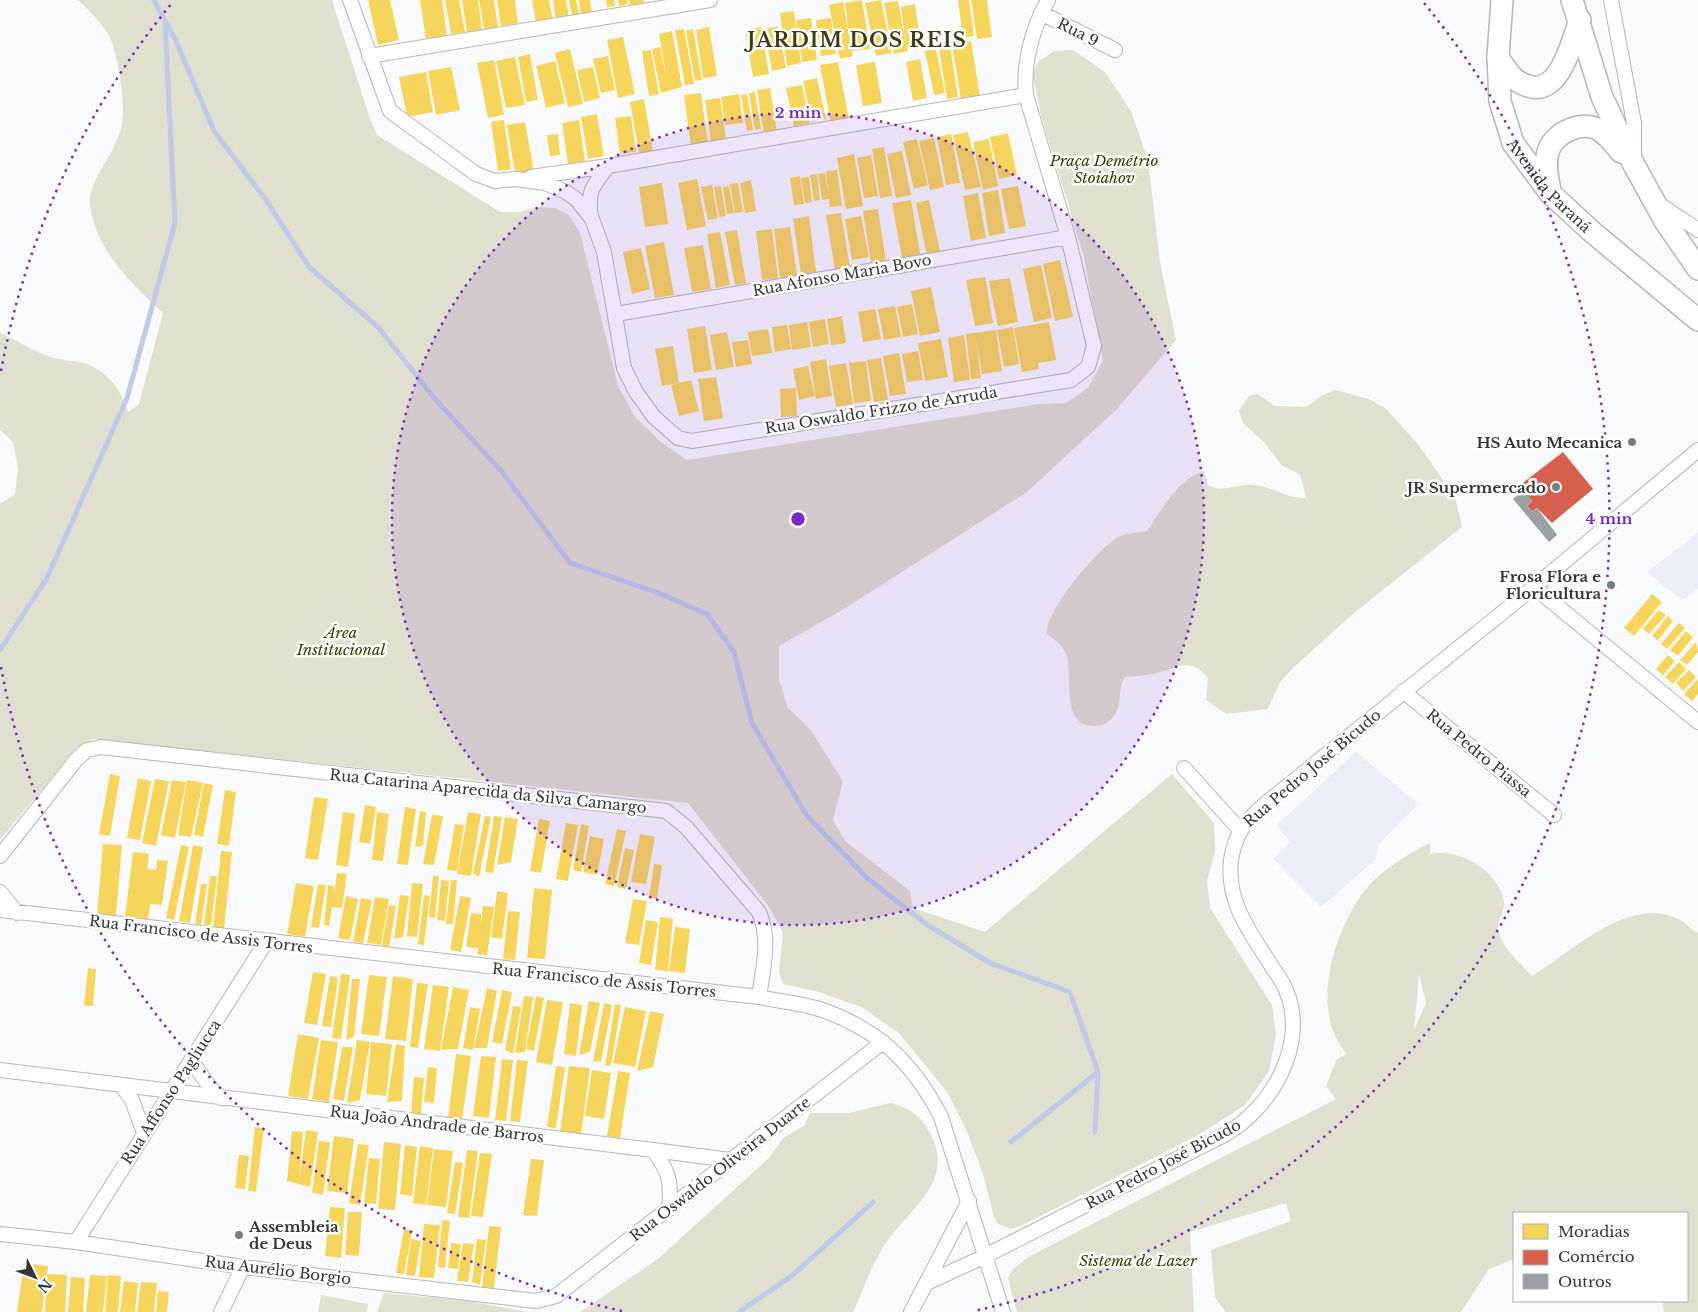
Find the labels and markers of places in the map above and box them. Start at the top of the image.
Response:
place label: HS Auto Mecanica [1476,433,1622,452]
marker: HS Auto Mecanica [1626,436,1638,448]
place label: JR Supermercado [1404,478,1546,497]
marker: JR Supermercado [1550,481,1562,493]
centre of rings [789,510,807,528]
place label: Frosa Flora e Floricultura [1499,567,1601,603]
marker: Frosa Flora e Floricultura [1605,579,1617,591]
place label: Assembleia de Deus [248,1217,339,1253]
marker: Assembleia de Deus [233,1229,245,1241]

